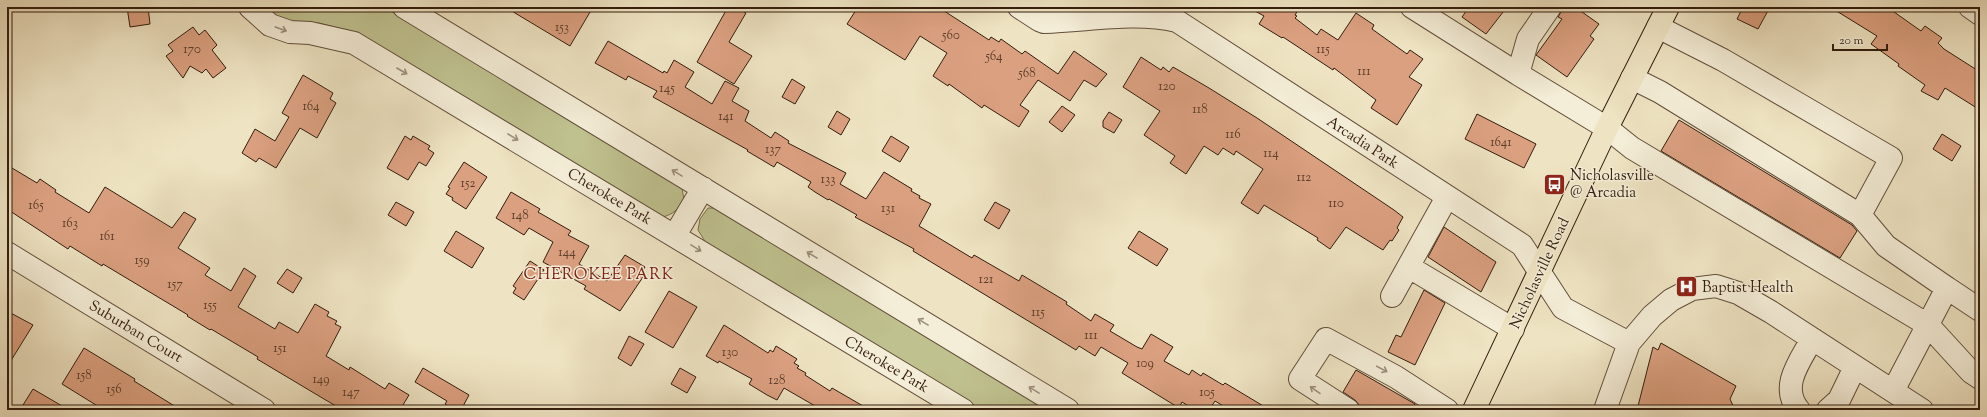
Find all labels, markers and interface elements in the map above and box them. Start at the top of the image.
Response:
house number: 153 [555,19,569,37]
one-way arrow [275,25,287,33]
scale bar [1833,26,1887,52]
house number: 560 [941,27,960,45]
text: 20 m [1839,32,1864,50]
house number: 170 [183,41,201,59]
house number: 115 [1316,41,1330,59]
house number: 564 [984,48,1003,66]
house number: 111 [1357,63,1371,81]
house number: 568 [1017,65,1036,83]
one-way arrow [396,67,408,75]
house number: 120 [1158,78,1176,96]
house number: 145 [659,80,675,98]
house number: 164 [302,98,320,116]
house number: 118 [1192,101,1208,119]
house number: 141 [718,108,734,126]
street label: Arcadia Park [1322,112,1403,175]
house number: 116 [1225,126,1241,144]
one-way arrow [507,134,519,142]
house number: 1641 [1490,134,1512,152]
house number: 137 [765,141,782,159]
house number: 114 [1263,145,1279,163]
street label: Cherokee Park [563,164,655,231]
place label: Nicholasville @ Arcadia [1570,166,1654,204]
one-way arrow [671,168,683,176]
house number: 112 [1297,169,1311,187]
house number: 133 [821,171,835,189]
bus stop icon: Nicholasville @ Arcadia [1542,171,1568,197]
house number: 152 [461,175,475,193]
house number: 110 [1328,195,1344,213]
house number: 165 [28,197,44,215]
house number: 131 [881,200,896,218]
house number: 148 [511,207,529,225]
street label: Nicholasville Road [1505,214,1576,333]
house number: 163 [62,215,78,233]
house number: 161 [99,228,115,246]
house number: 144 [558,244,576,262]
one-way arrow [690,245,702,253]
one-way arrow [806,250,818,258]
house number: 159 [134,252,150,270]
district label: CHEROKEE PARK [524,264,674,287]
house number: 121 [979,271,994,289]
hospital icon: Baptist Health [1674,274,1700,300]
house number: 157 [167,276,183,294]
place label: Baptist Health [1702,278,1794,299]
street label: Suburban Court [84,296,186,369]
house number: 155 [203,297,217,315]
house number: 115 [1031,304,1045,322]
one-way arrow [917,318,929,326]
house number: 111 [1084,327,1098,345]
street label: Cherokee Park [840,332,932,399]
house number: 151 [273,340,287,358]
house number: 130 [722,344,738,362]
house number: 109 [1136,355,1154,373]
one-way arrow [1376,366,1388,374]
house number: 158 [76,367,92,385]
house number: 149 [312,371,330,389]
house number: 128 [768,372,786,390]
house number: 156 [106,381,122,399]
house number: 147 [342,384,360,402]
house number: 105 [1199,384,1215,402]
one-way arrow [1028,385,1040,393]
one-way arrow [1310,386,1321,394]

